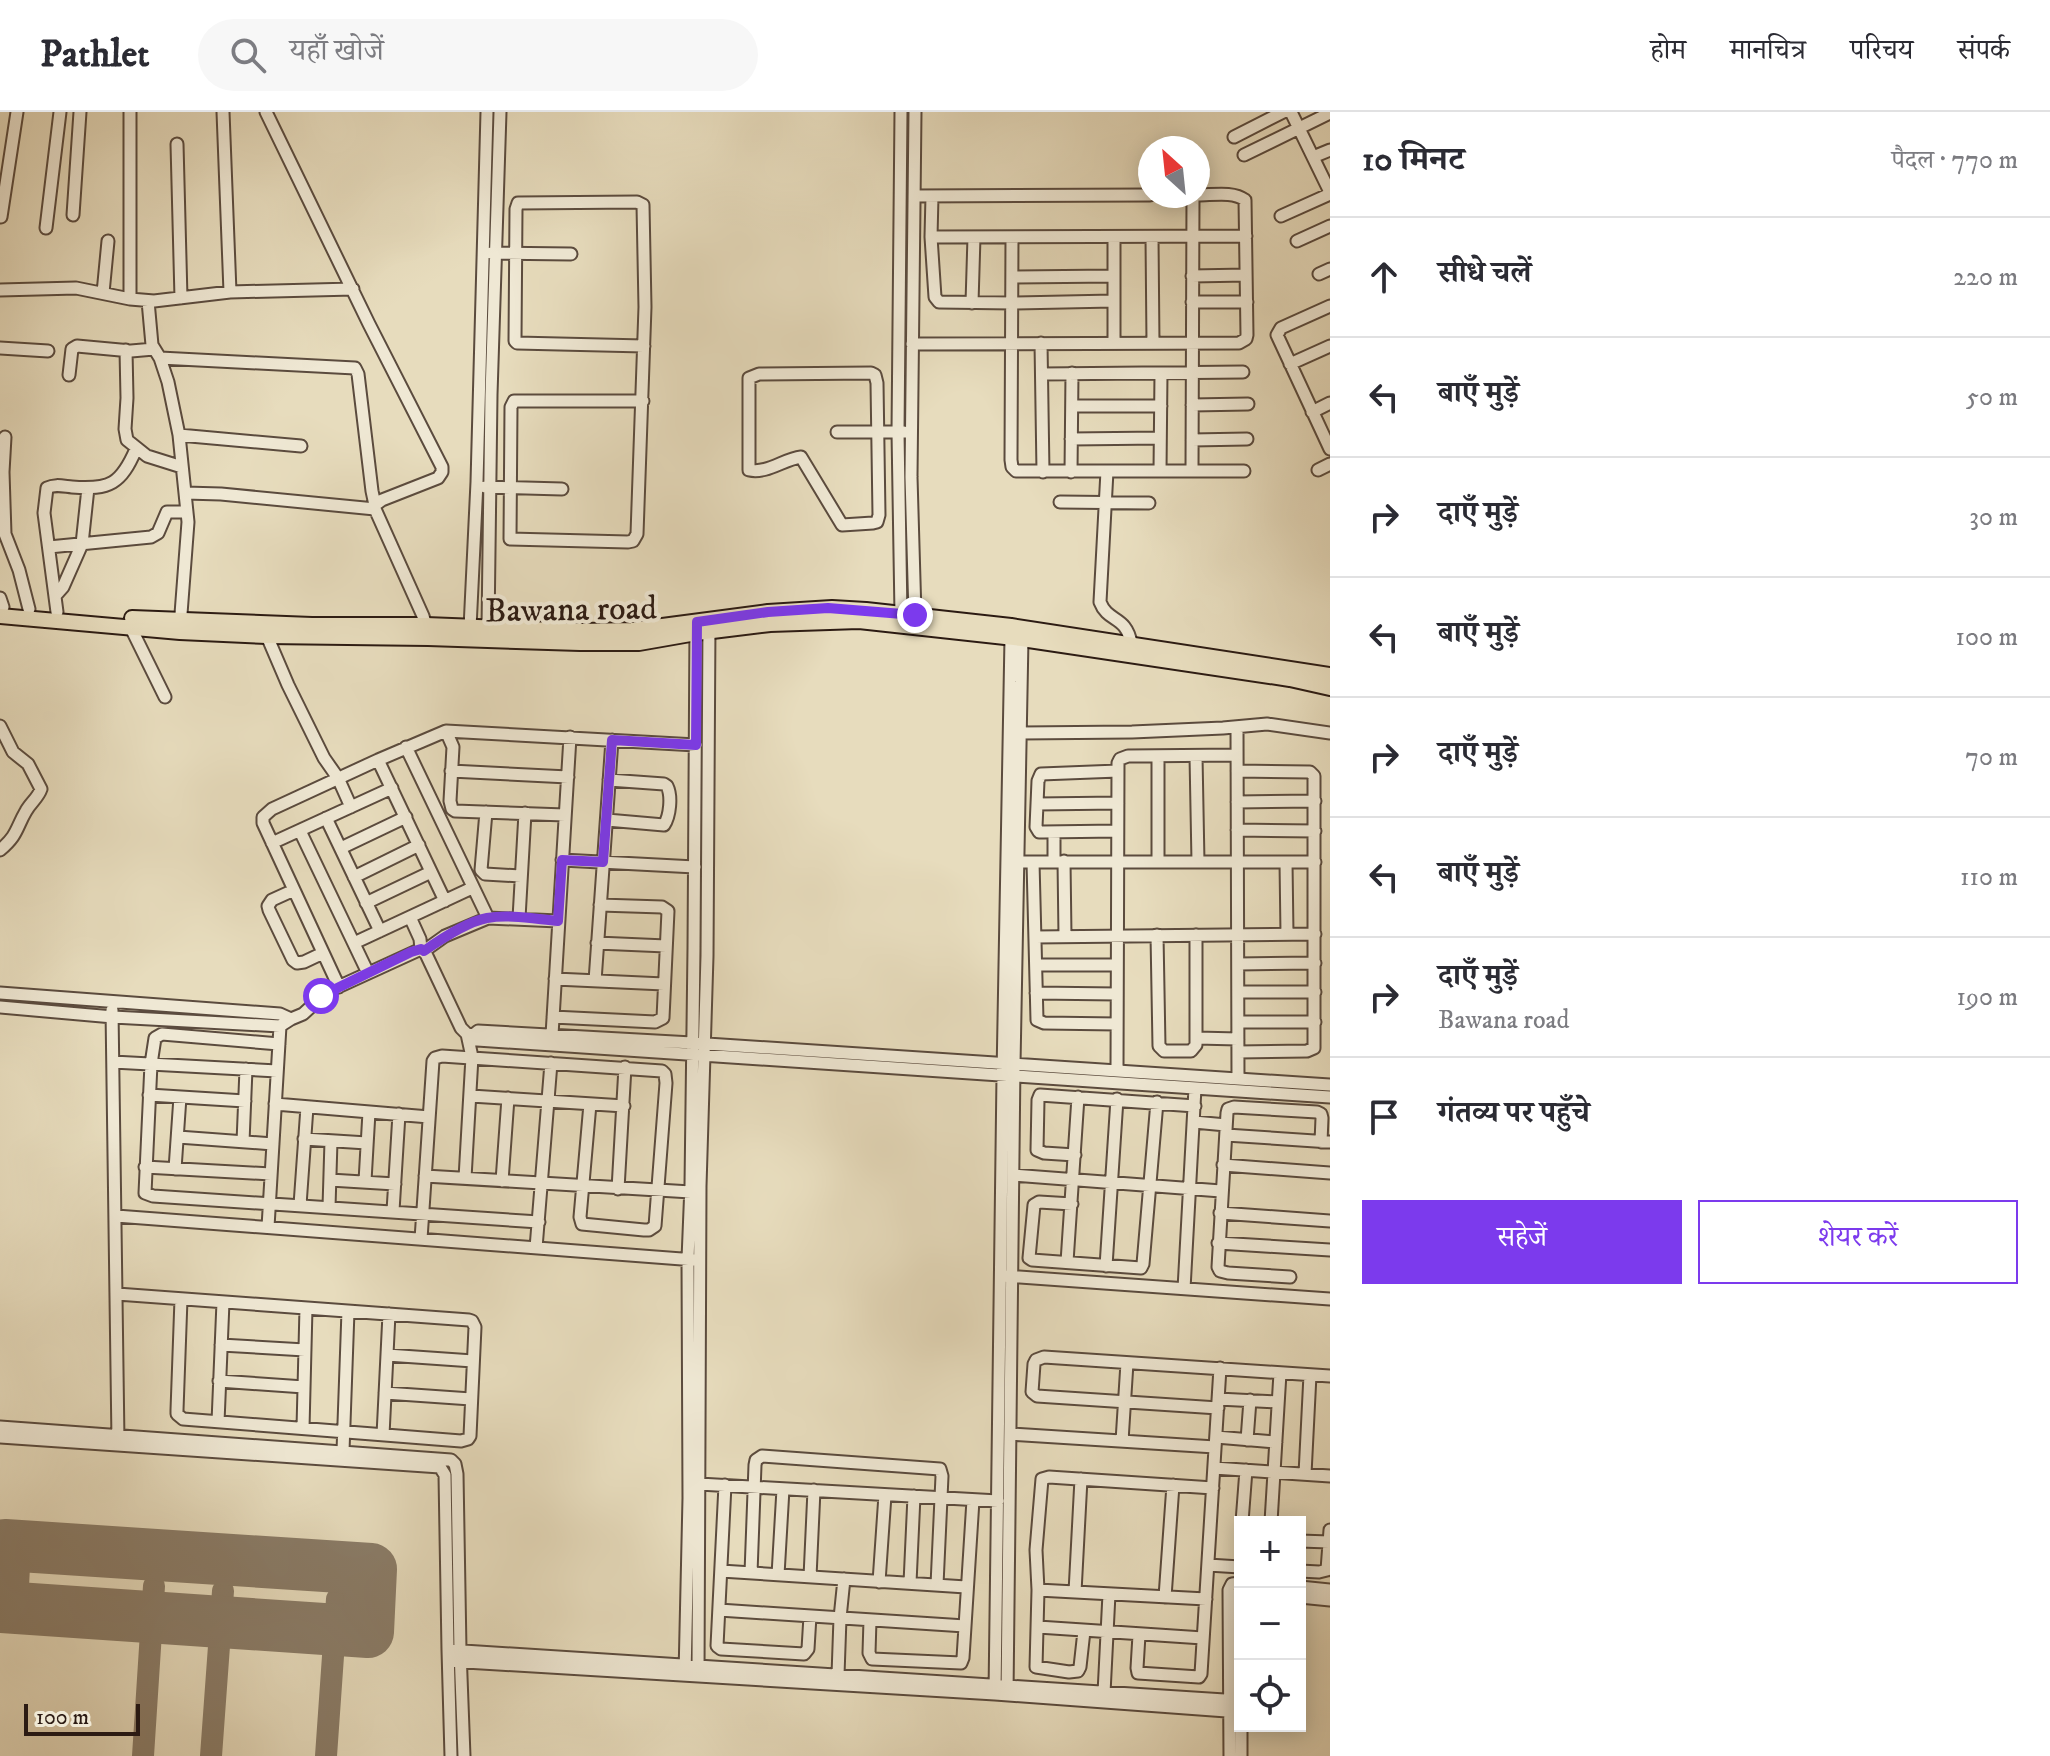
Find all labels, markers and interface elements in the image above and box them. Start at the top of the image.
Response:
search box [198,19,758,91]
text: Pathlet [40,31,150,79]
icon: search [226,33,270,77]
text: यहाँ खोजें [290,33,384,70]
text: होम [1650,33,1686,68]
text: मानचित्र [1730,33,1806,68]
text: परिचय [1850,33,1913,68]
text: संपर्क [1957,33,2010,68]
north arrow [1138,136,1210,208]
text: 10 मिनट [1362,139,1464,181]
text: पैदल · 770 m [1892,144,2018,177]
icon: ahead [1362,255,1406,299]
text: सीधे चलें [1438,255,1531,292]
text: 220 m [1953,261,2018,294]
icon: left [1362,375,1406,419]
text: बाएँ मुड़ें [1438,375,1519,412]
text: 50 m [1966,381,2018,414]
icon: right [1362,495,1406,539]
text: दाएँ मुड़ें [1438,495,1518,532]
text: 30 m [1969,501,2018,534]
street label: Bawana road [485,588,657,632]
route end [897,597,933,633]
icon: left [1362,615,1406,659]
text: बाएँ मुड़ें [1438,615,1519,652]
text: 100 m [1955,621,2018,654]
icon: right [1362,735,1406,779]
text: दाएँ मुड़ें [1438,735,1518,772]
text: 70 m [1965,741,2018,774]
icon: left [1362,855,1406,899]
text: बाएँ मुड़ें [1438,855,1519,892]
text: 110 m [1960,861,2018,894]
text: दाएँ मुड़ें [1438,958,1518,995]
icon: right [1362,975,1406,1019]
route start [303,978,339,1014]
text: 190 m [1956,981,2018,1014]
text: Bawana road [1438,1004,1570,1037]
icon: arrive [1362,1095,1406,1139]
text: गंतव्य पर पहुँचे [1438,1095,1590,1132]
button: सहेजें [1362,1200,1682,1284]
button: शेयर करें [1698,1200,2018,1284]
map controls [1234,1516,1306,1732]
button: + [1234,1516,1306,1588]
button: − [1234,1588,1306,1660]
button: locate [1234,1660,1306,1732]
scale bar [24,1700,140,1736]
text: 100 m [36,1704,89,1731]

